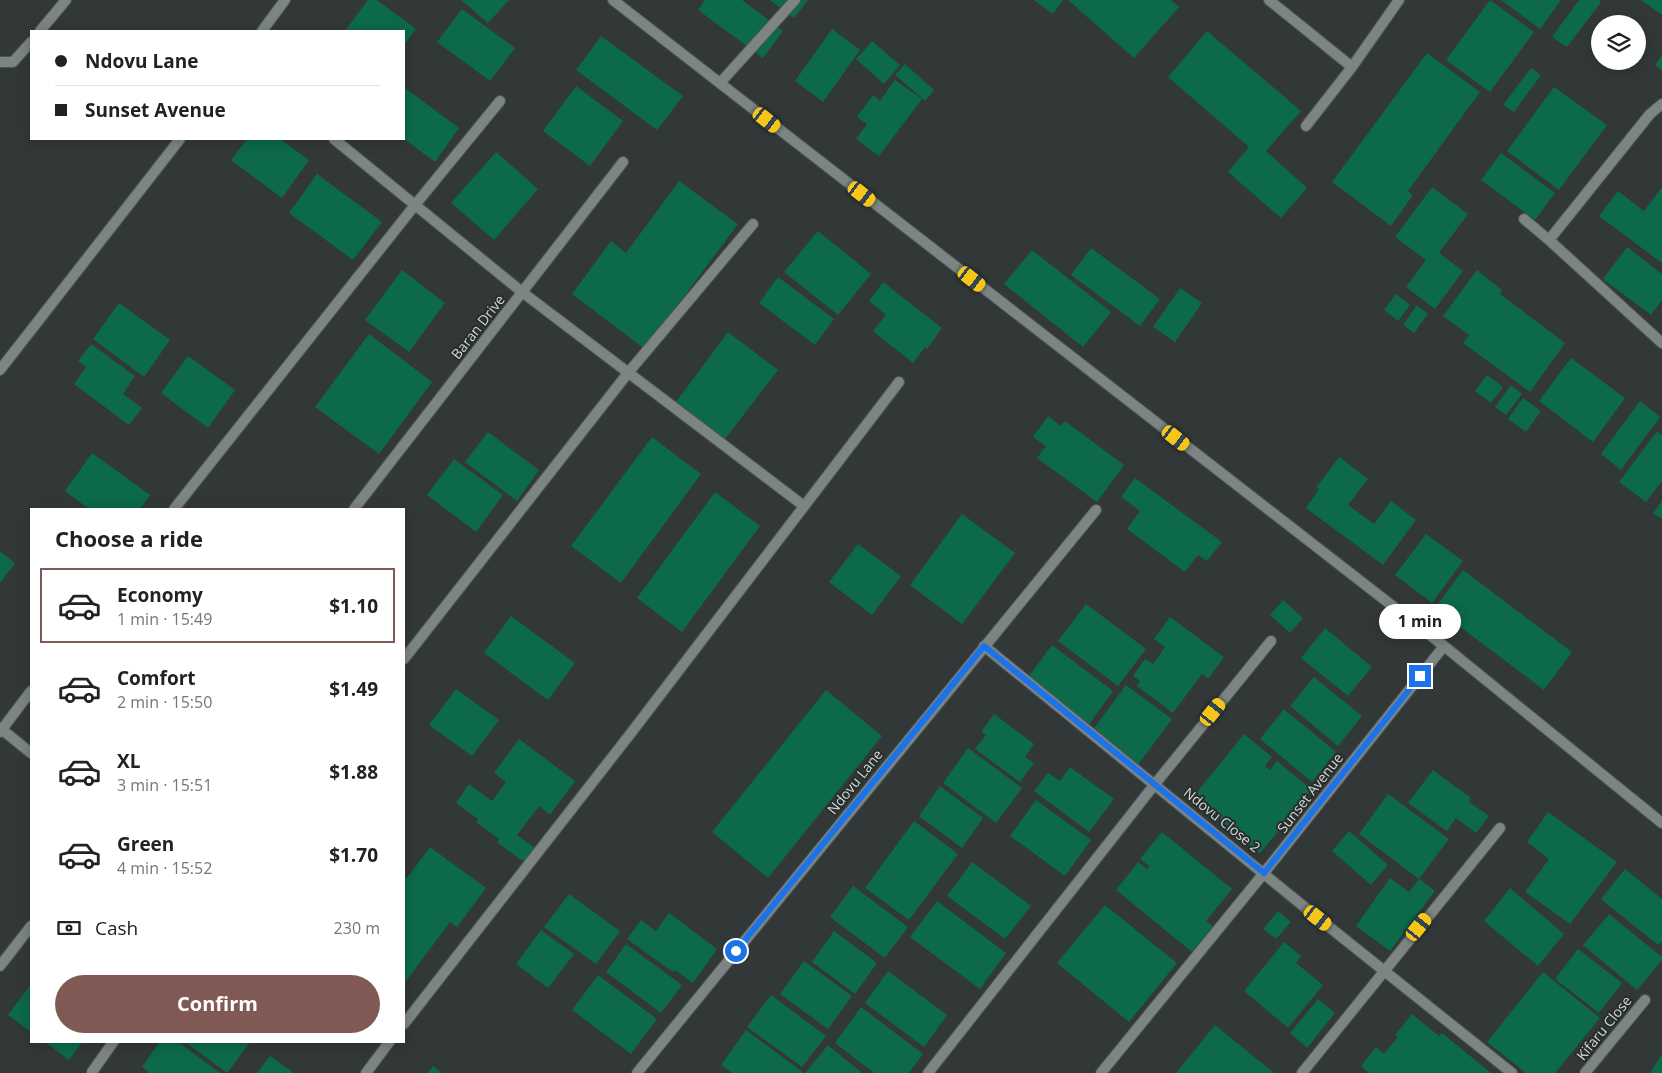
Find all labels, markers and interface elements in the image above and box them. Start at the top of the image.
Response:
map controls [1591,15,1646,70]
button: layers [1591,15,1646,70]
text: Ndovu Lane [85,48,198,74]
text: Sunset Avenue [85,97,226,123]
car [750,105,783,135]
car [845,179,878,209]
car [955,264,988,294]
street label: Baran Drive [446,290,509,363]
car [1159,423,1192,453]
text: Choose a ride [55,523,203,553]
text: Economy [117,582,203,608]
icon: car [57,583,102,628]
text: $1.10 [329,593,378,619]
callout: 1 min [1379,604,1461,638]
text: 1 min · 15:49 [117,608,212,630]
text: 1 min [1398,610,1442,632]
text: Comfort [117,665,196,691]
route end [1409,665,1431,687]
icon: car [57,666,102,711]
text: $1.49 [329,676,378,702]
text: 2 min · 15:50 [117,691,212,713]
car [1197,696,1228,728]
street label: Ndovu Lane [823,745,887,818]
text: XL [117,748,140,774]
icon: car [57,749,102,794]
street label: Sunset Avenue [1272,749,1347,837]
text: $1.88 [329,759,378,785]
text: 3 min · 15:51 [117,774,212,796]
street label: Ndovu Close 2 [1180,783,1265,856]
text: Green [117,831,174,857]
icon: car [57,832,102,877]
text: $1.70 [329,842,378,868]
text: 4 min · 15:52 [117,857,212,879]
car [1301,903,1334,933]
car [1403,911,1434,943]
icon: cash [55,914,83,942]
text: Cash [95,915,138,941]
text: 230 m [334,917,380,939]
route start [725,940,747,962]
button: Confirm [55,975,380,1033]
street label: Kifaru Close [1572,991,1636,1064]

